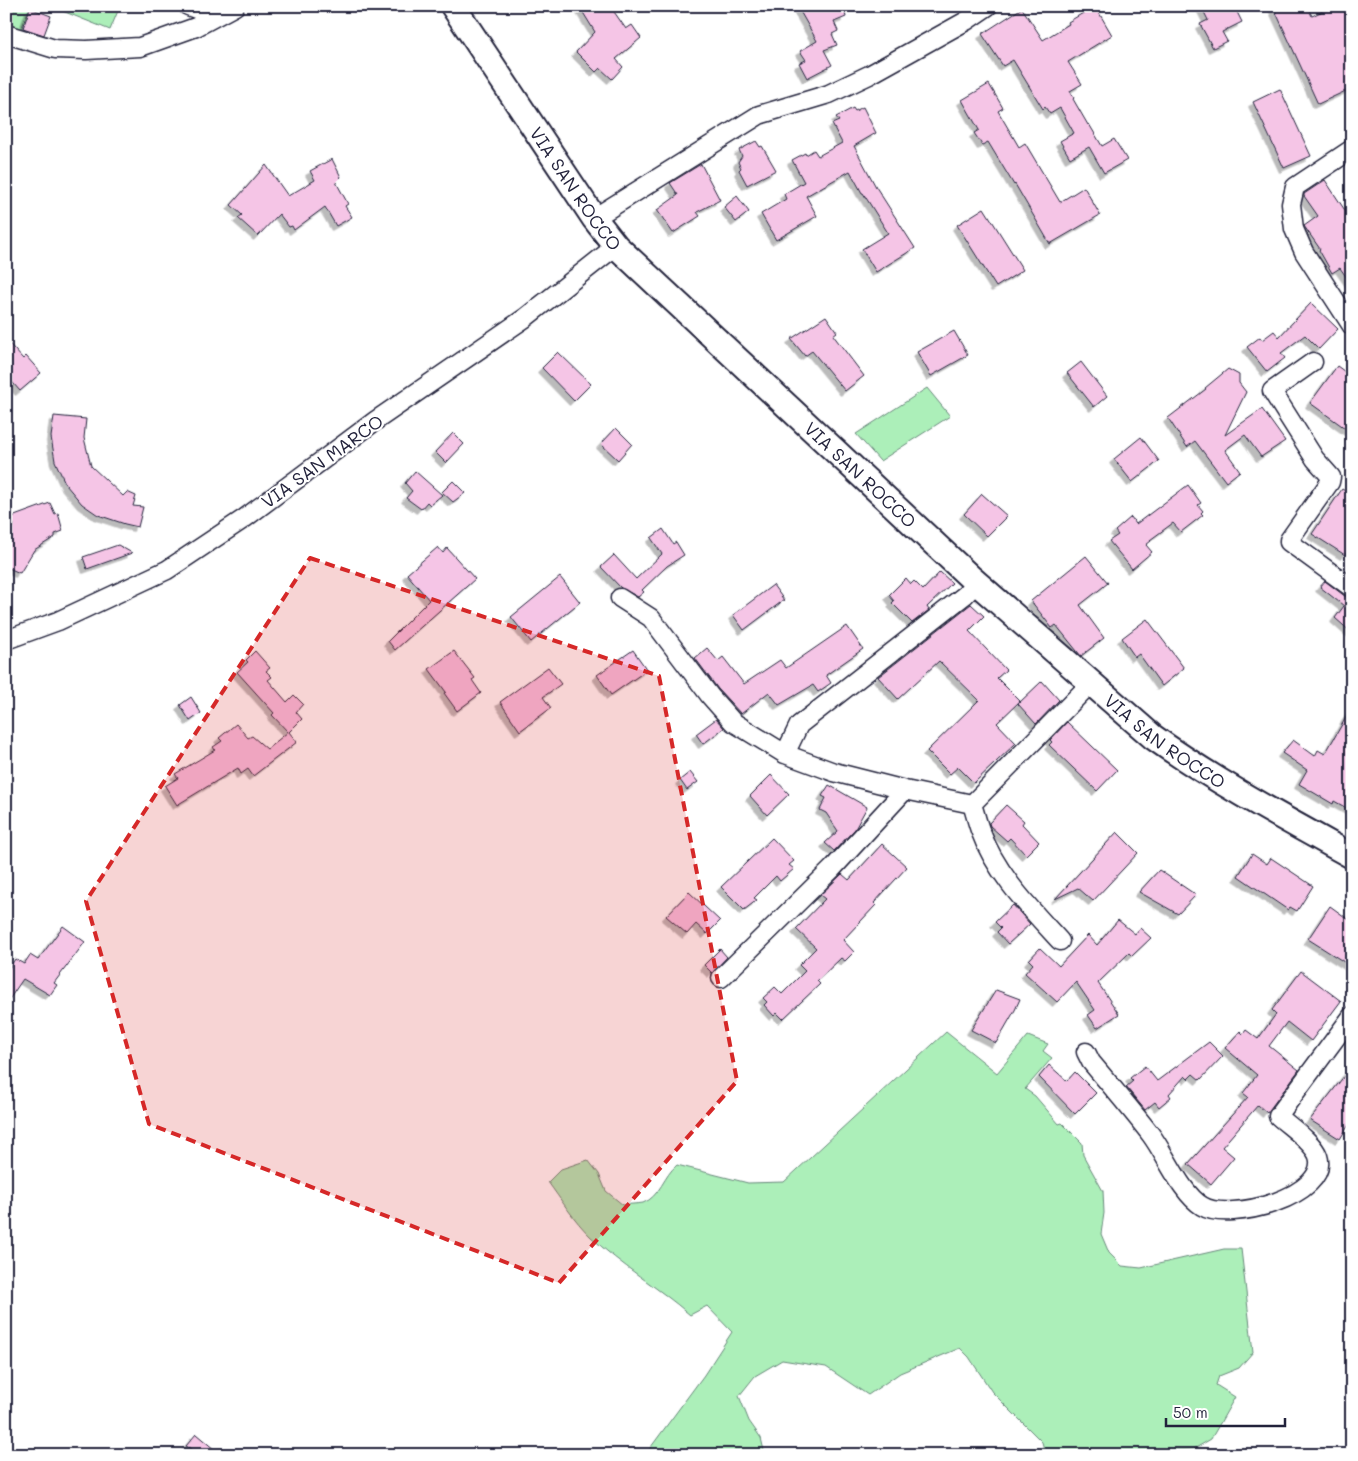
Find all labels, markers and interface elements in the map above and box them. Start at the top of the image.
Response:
street label: VIA SAN ROCCO [525,122,627,255]
street label: VIA SAN MARCO [256,409,388,513]
street label: VIA SAN ROCCO [799,416,922,533]
street label: VIA SAN ROCCO [1100,688,1230,794]
scale bar [1166,1396,1284,1428]
text: 50 m [1173,1402,1208,1422]

